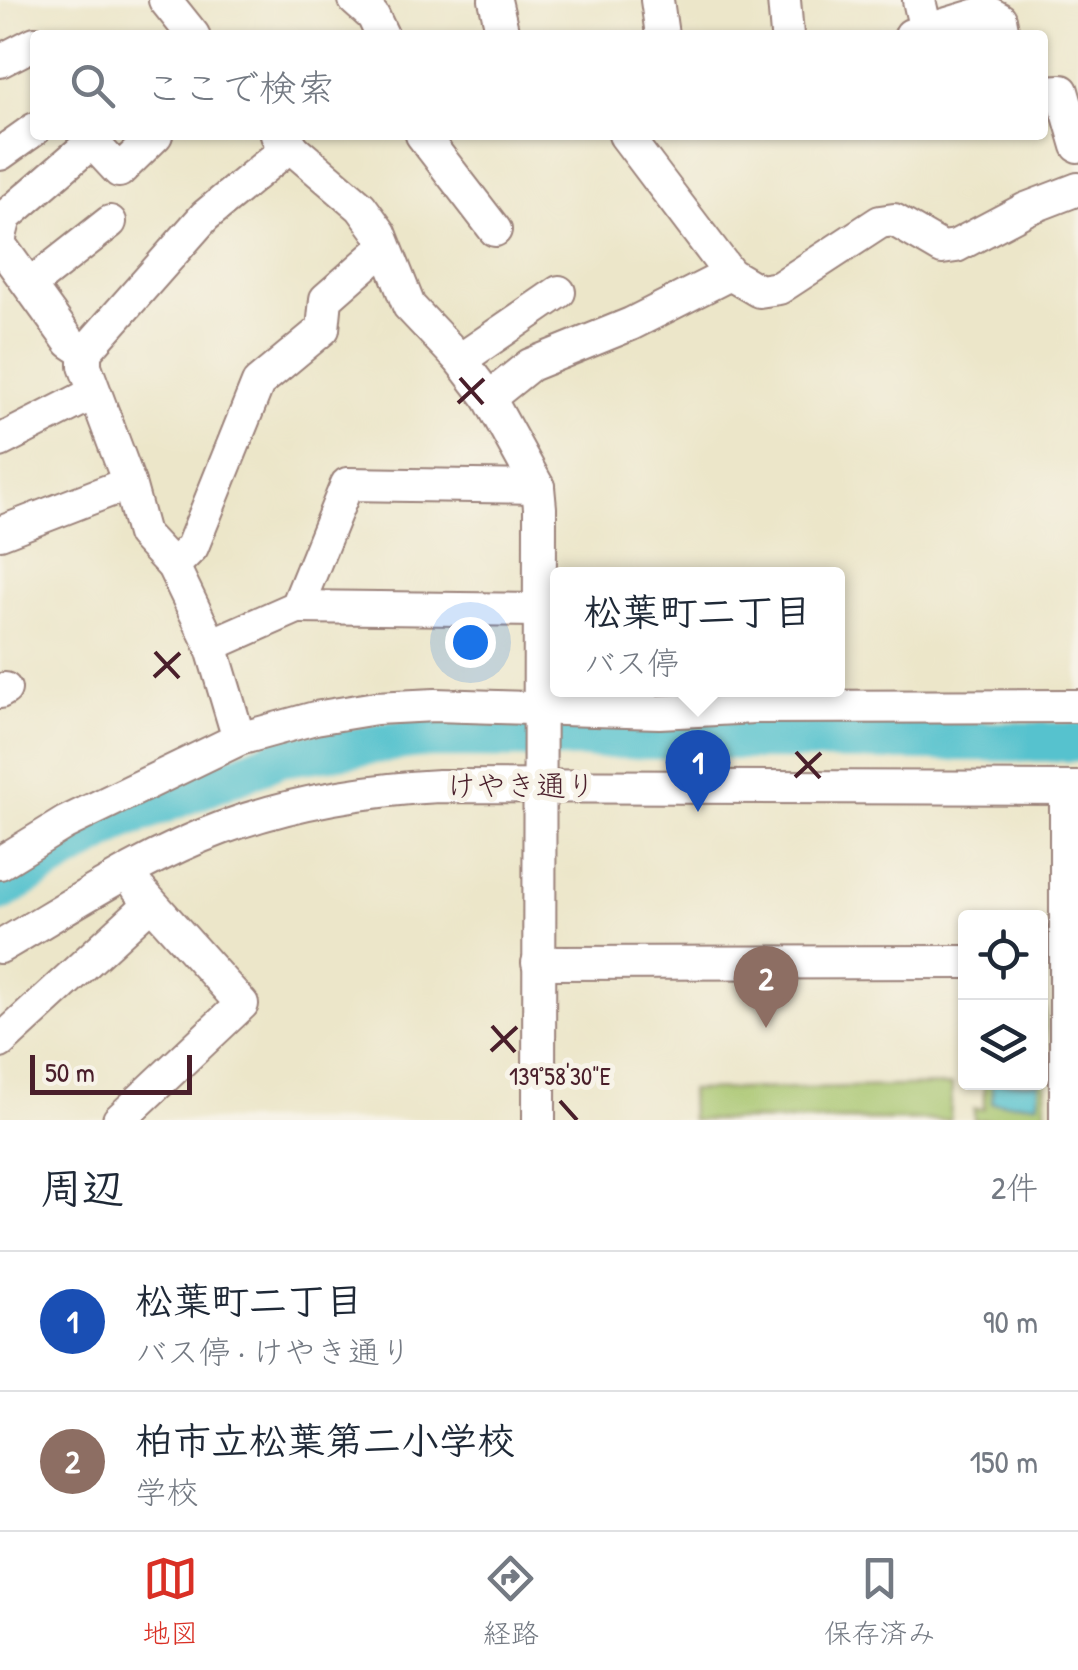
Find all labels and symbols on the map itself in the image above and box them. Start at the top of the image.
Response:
your location [445,617,496,668]
pin: 1 [666,730,730,812]
street label: けやき通り [446,765,596,805]
pin: 2 [734,946,798,1028]
scale bar [30,1050,192,1094]
text: 139°58'30"E [509,1059,611,1093]

